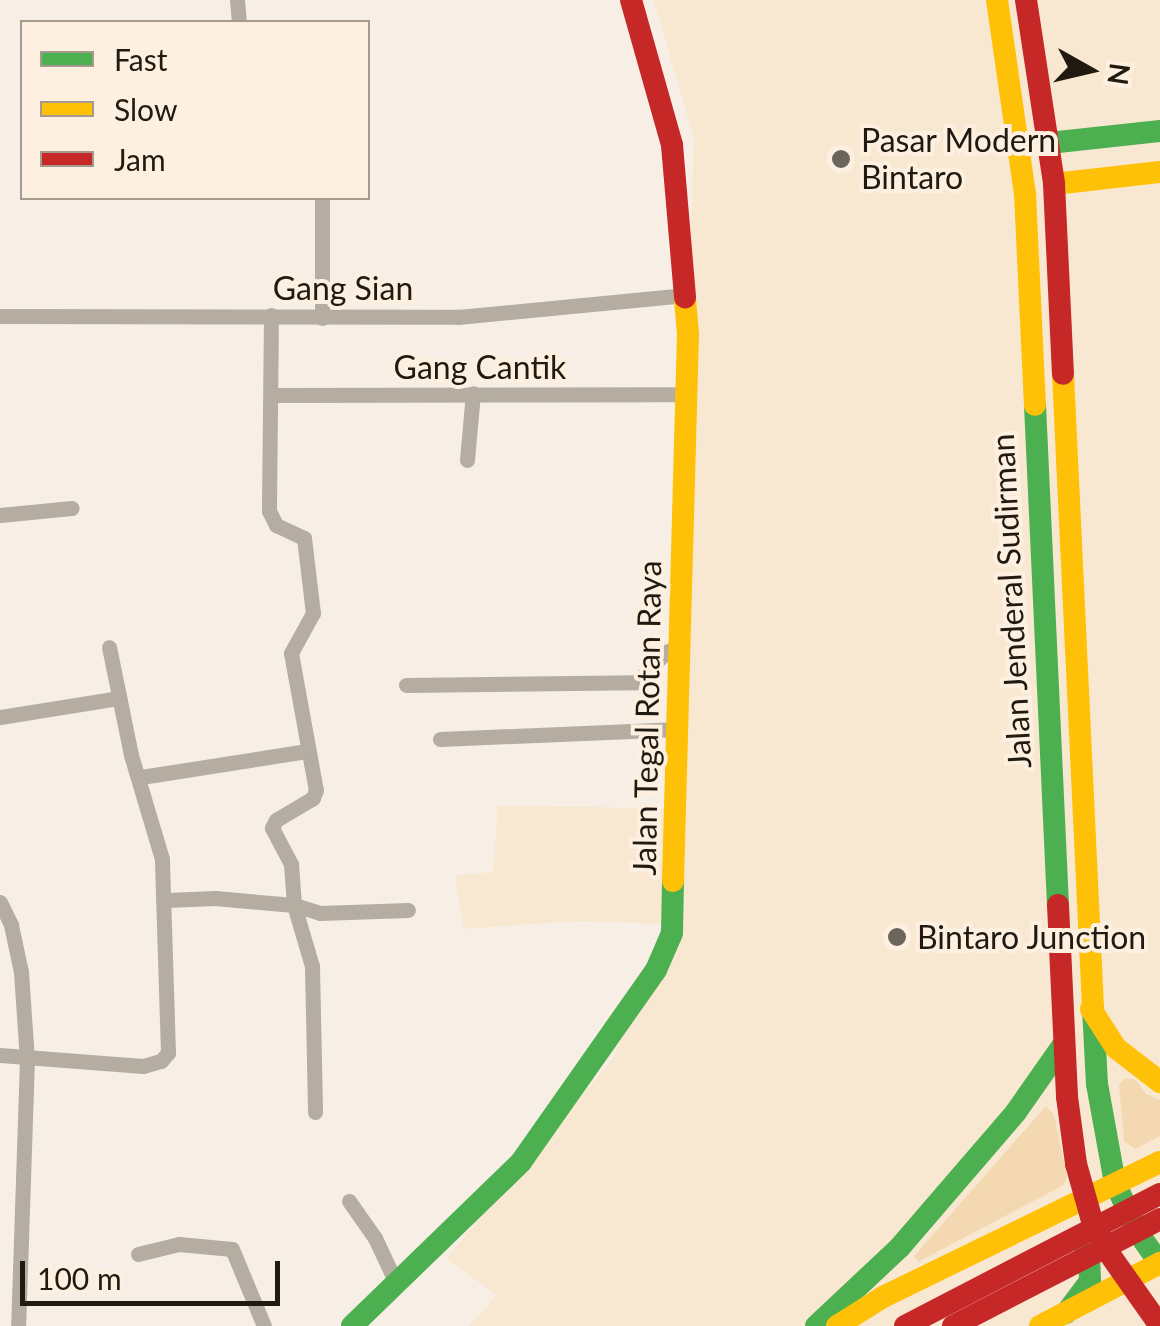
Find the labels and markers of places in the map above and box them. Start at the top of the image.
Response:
place label: Pasar Modern Bintaro [861,122,1057,197]
marker: Pasar Modern Bintaro [830,148,852,170]
place label: Bintaro Junction [917,918,1147,956]
marker: Bintaro Junction [886,926,908,948]

